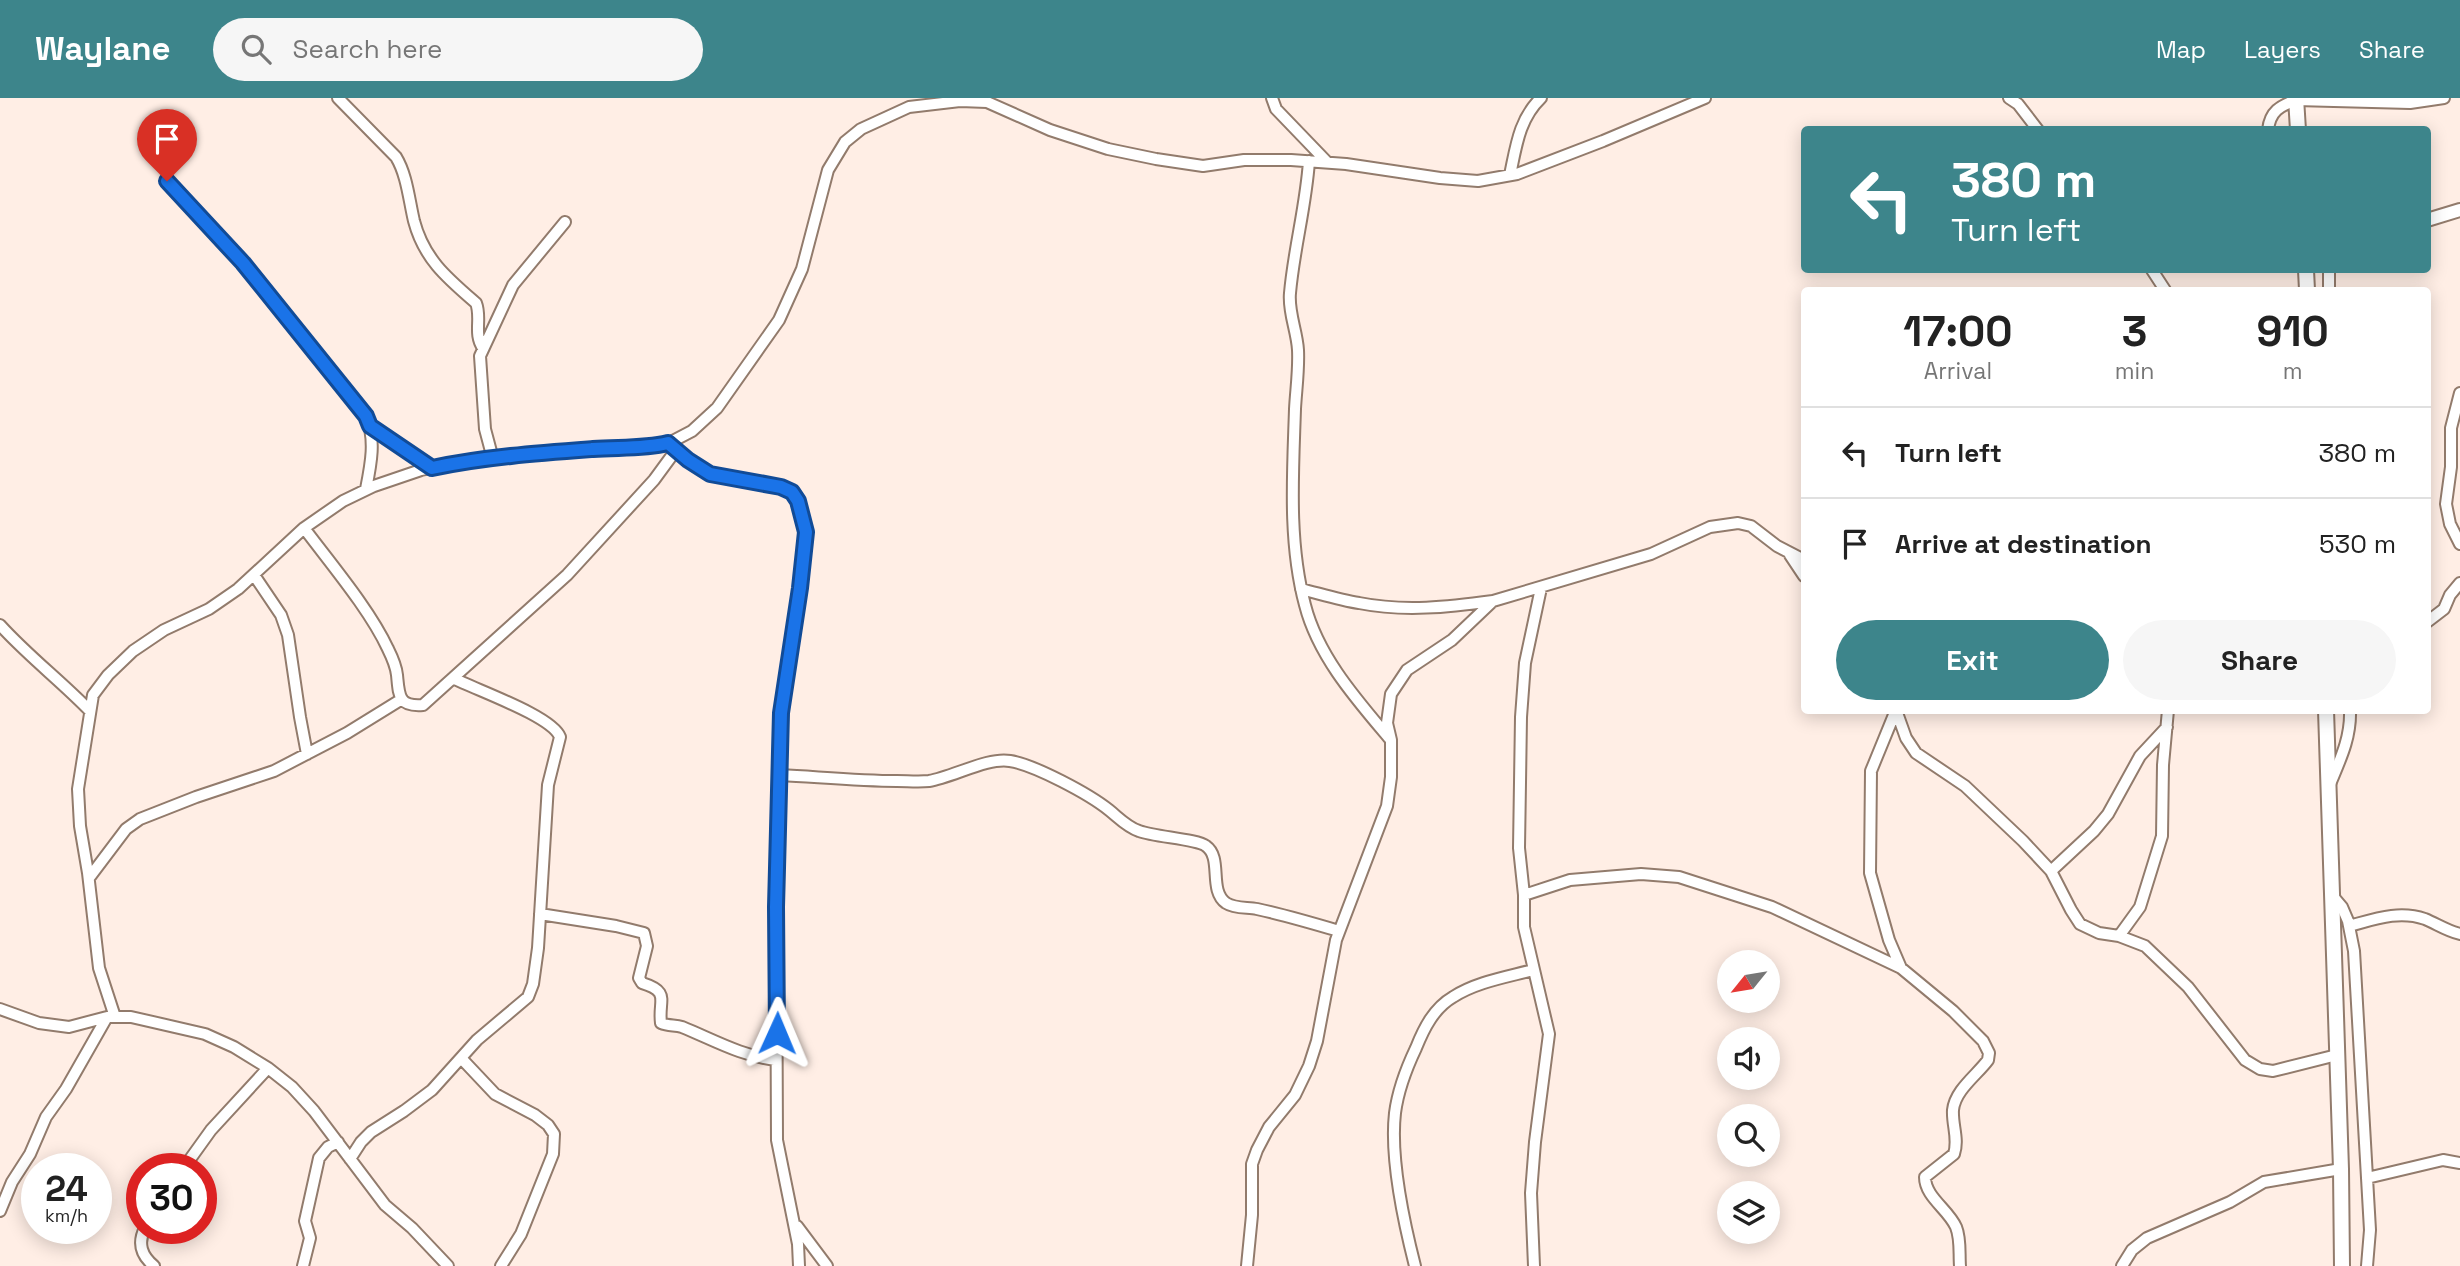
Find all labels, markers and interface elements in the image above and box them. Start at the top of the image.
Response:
search box [213,18,703,81]
text: Waylane [35,28,171,70]
icon: search [237,30,275,68]
text: Search here [293,32,442,66]
text: Map [2156,34,2206,65]
text: Layers [2244,34,2321,65]
text: Share [2359,34,2425,65]
pin [137,109,197,181]
icon: arrive [148,120,186,158]
text: 380 m [1951,149,2096,211]
icon: left [1836,154,1927,245]
text: Turn left [1951,210,2081,250]
text: 17:00 [1903,305,2012,358]
text: 3 [2122,305,2147,358]
text: 910 [2257,305,2329,358]
text: Arrival [1924,356,1992,386]
text: min [2115,356,2154,386]
text: m [2283,356,2303,386]
icon: left [1836,434,1874,472]
text: Turn left [1895,436,2002,470]
text: 380 m [2318,436,2396,470]
icon: arrive [1836,525,1874,563]
text: Arrive at destination [1895,527,2152,561]
text: 530 m [2319,527,2396,561]
button: Exit [1836,620,2109,700]
button: Share [2123,620,2396,700]
north arrow [1717,950,1780,1013]
map controls [1717,950,1780,1244]
position arrow [740,996,814,1070]
button: sound [1717,1027,1780,1090]
button: search [1717,1104,1780,1167]
speed limit sign: 30 [126,1153,217,1244]
text: 24 [45,1167,88,1211]
button: layers [1717,1181,1780,1244]
text: km/h [45,1204,88,1227]

